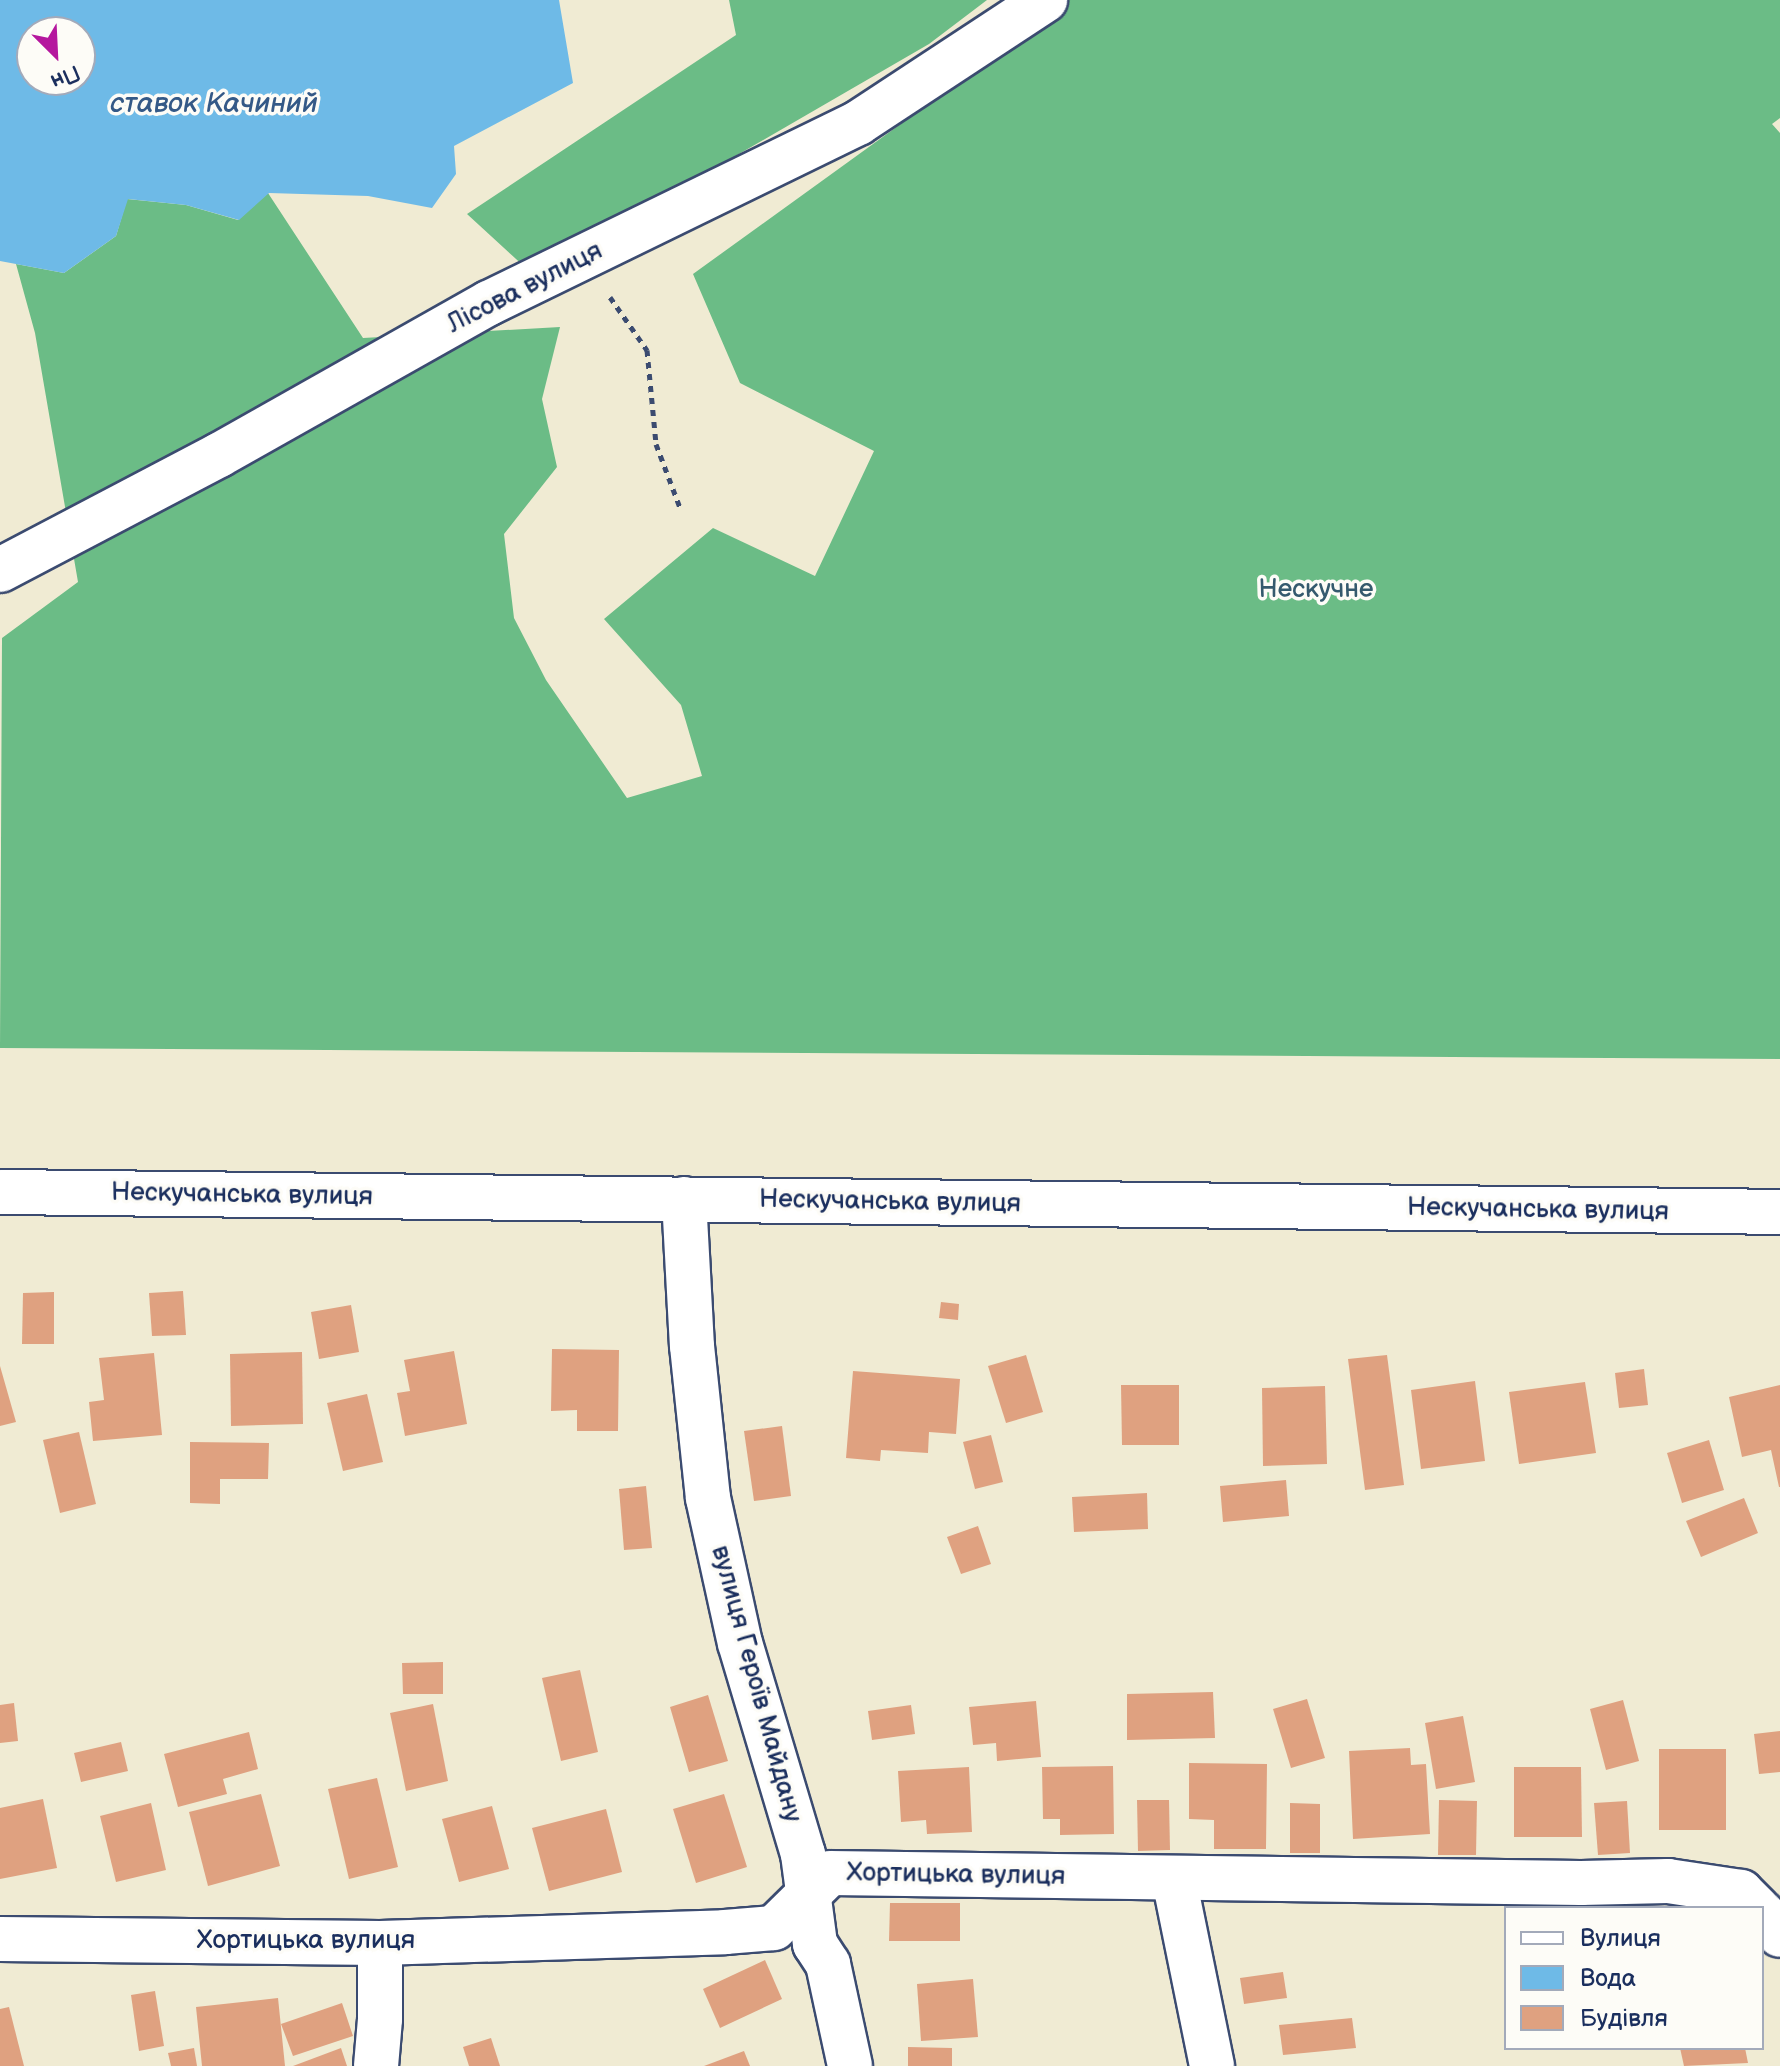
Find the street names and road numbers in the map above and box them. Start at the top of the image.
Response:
street label: Лісова вулиця [442,236,608,340]
street label: Нескучанська вулиця [111,1177,373,1213]
street label: Нескучанська вулиця [759,1184,1021,1220]
street label: Нескучанська вулиця [1407,1192,1669,1228]
street label: вулиця Героїв Майдану [704,1542,808,1826]
street label: Хортицька вулиця [846,1857,1066,1893]
street label: Хортицька вулиця [197,1925,415,1957]

